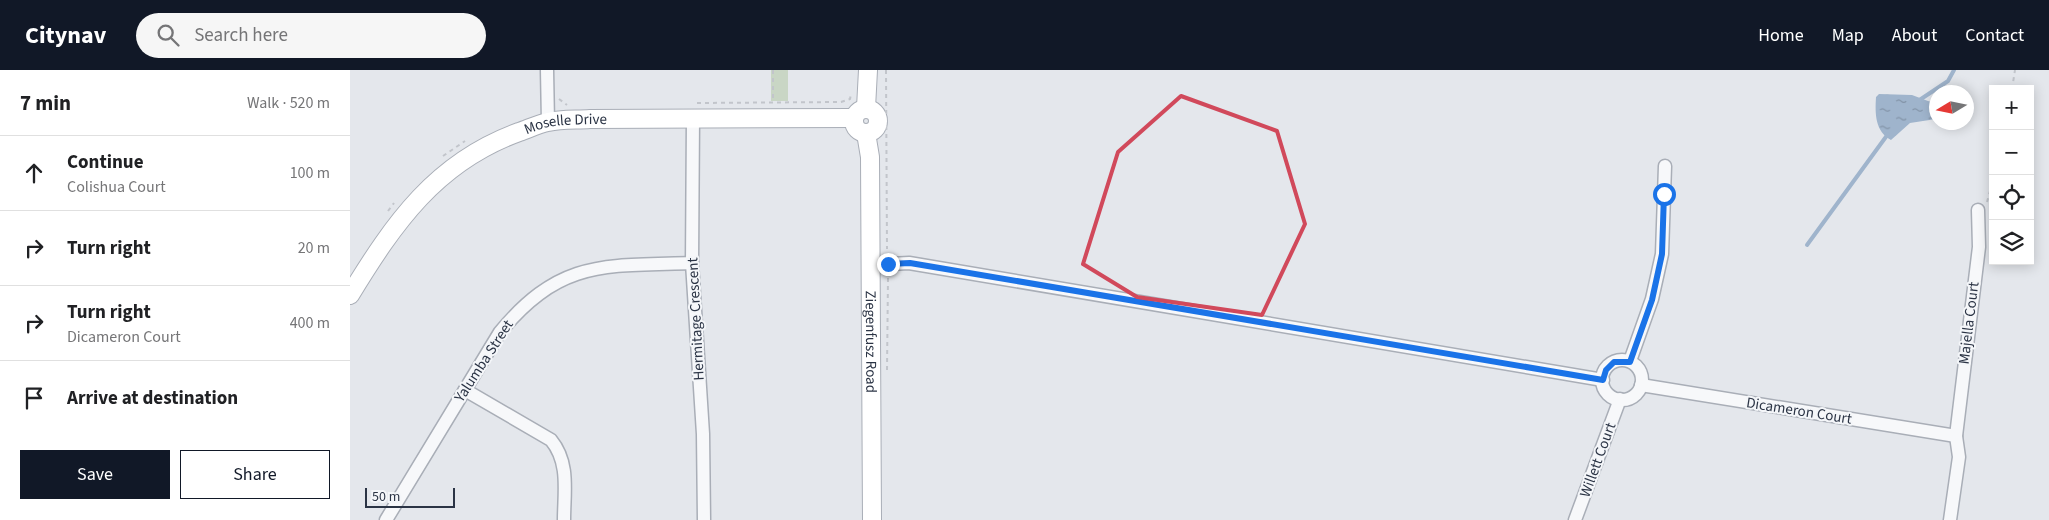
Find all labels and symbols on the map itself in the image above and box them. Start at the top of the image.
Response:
north arrow [1929,85,1974,130]
street label: Moselle Drive [521,108,607,140]
route start [1653,183,1676,206]
route end [877,253,900,276]
street label: Hermitage Crescent [682,257,710,381]
street label: Majella Court [1954,281,1984,365]
street label: Ziegenfusz Road [860,290,882,393]
street label: Yalumba Street [449,316,518,407]
street label: Dicameron Court [1745,392,1853,430]
street label: Willett Court [1575,420,1621,500]
scale bar [365,485,455,508]

